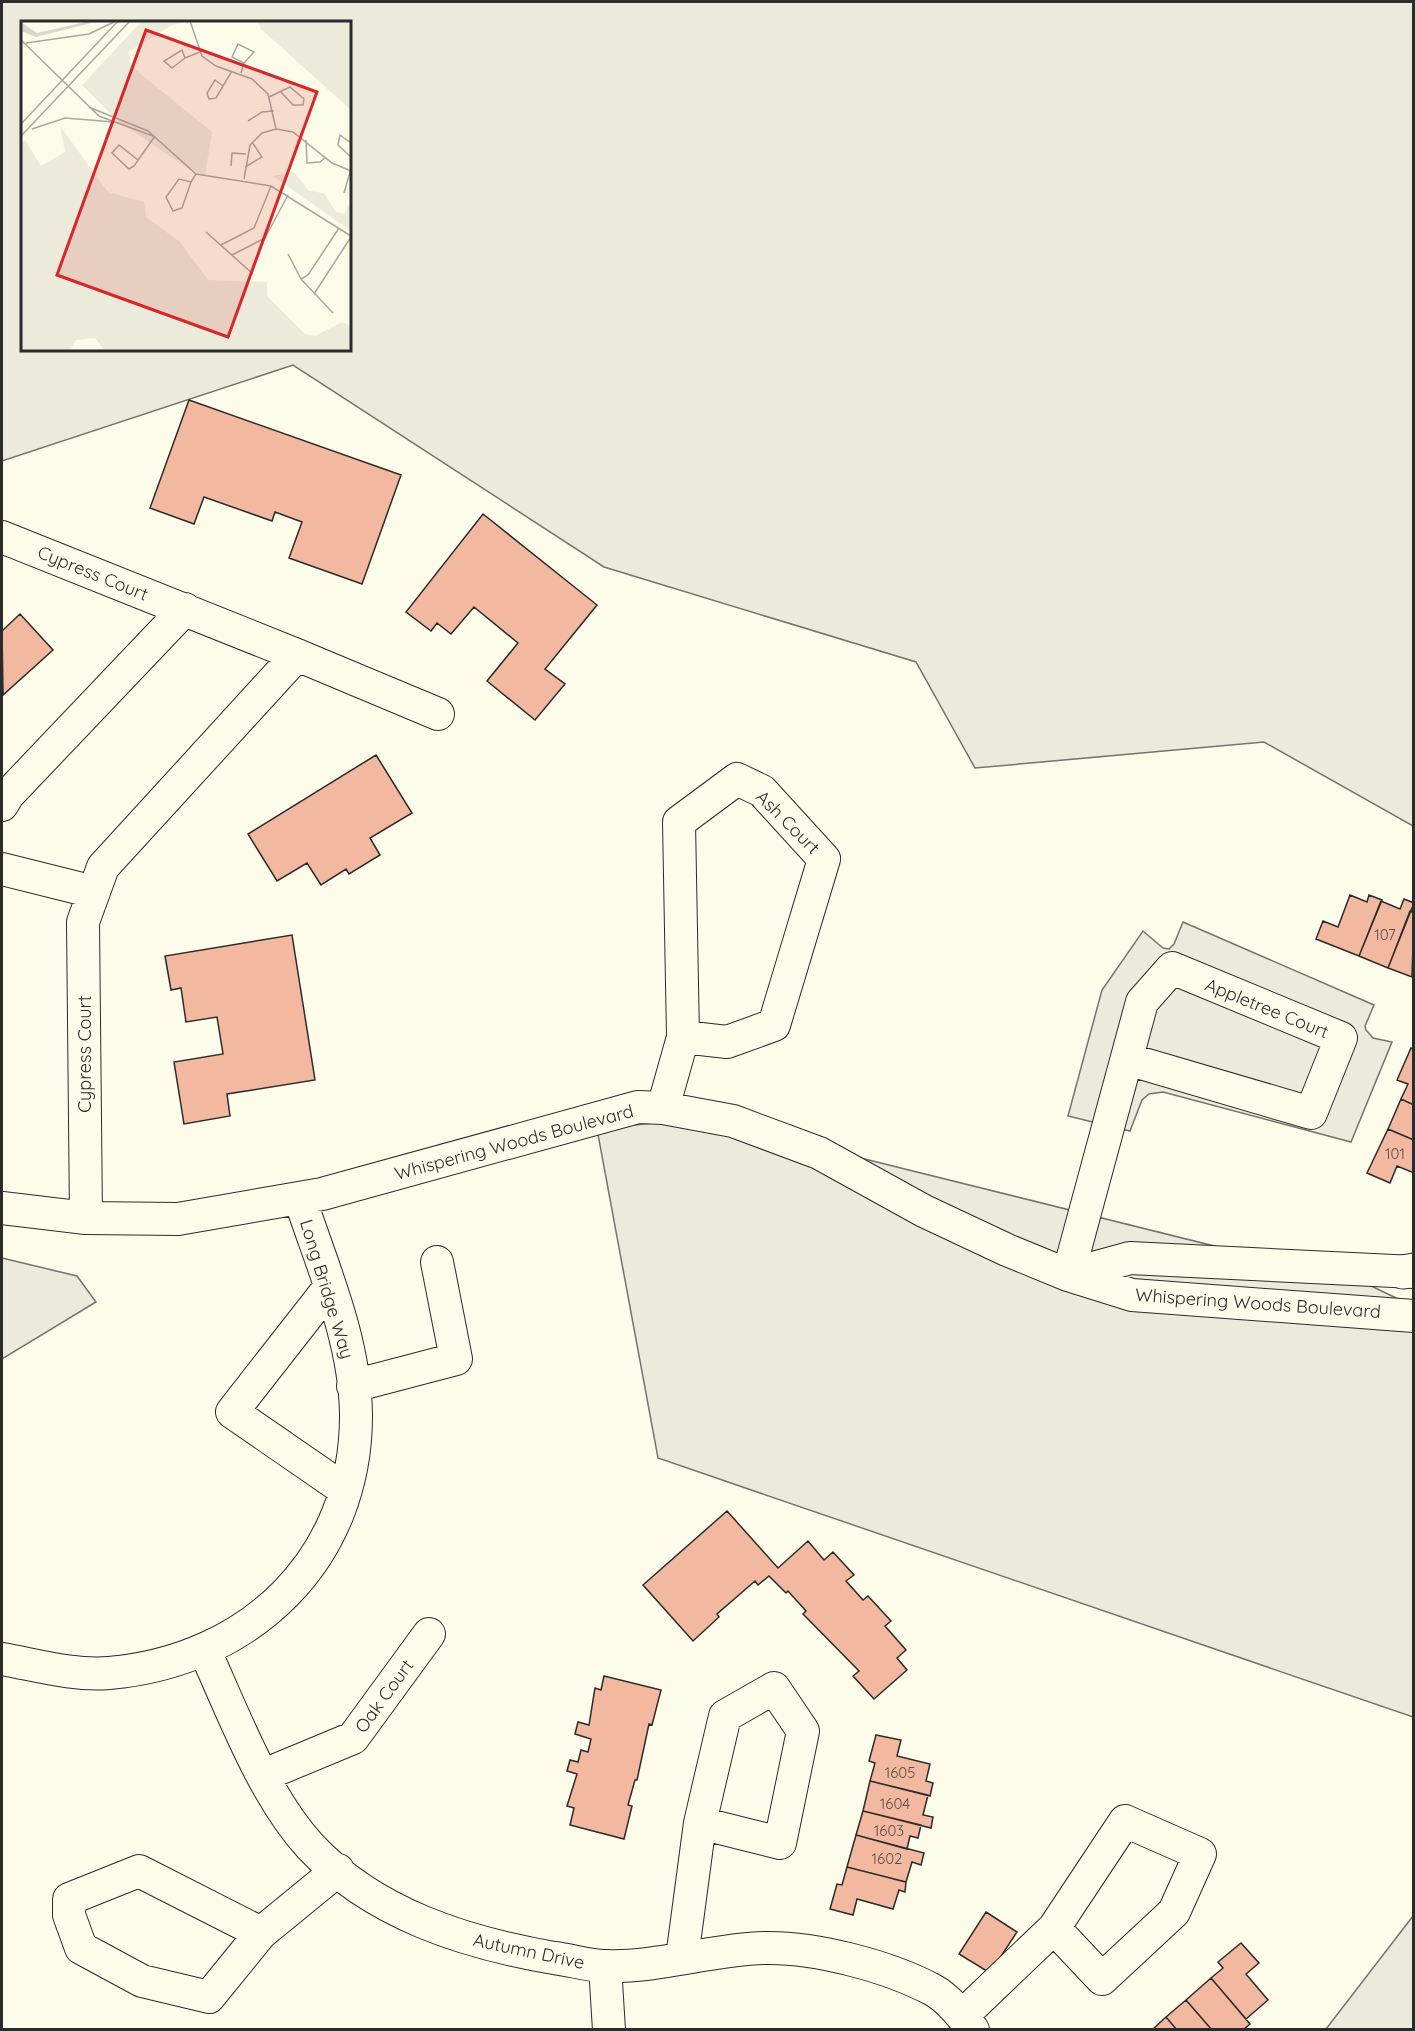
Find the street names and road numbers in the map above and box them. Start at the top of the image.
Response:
street label: Cypress Court [34,540,152,606]
street label: Ash Court [751,785,825,859]
street label: Appletree Court [1202,973,1332,1043]
street label: Cypress Court [73,995,96,1113]
street label: Whispering Woods Boulevard [392,1099,636,1185]
street label: Long Bridge Way [295,1216,359,1362]
street label: Whispering Woods Boulevard [1134,1283,1382,1323]
street label: Oak Court [350,1655,418,1737]
street label: Autumn Drive [471,1928,587,1974]

